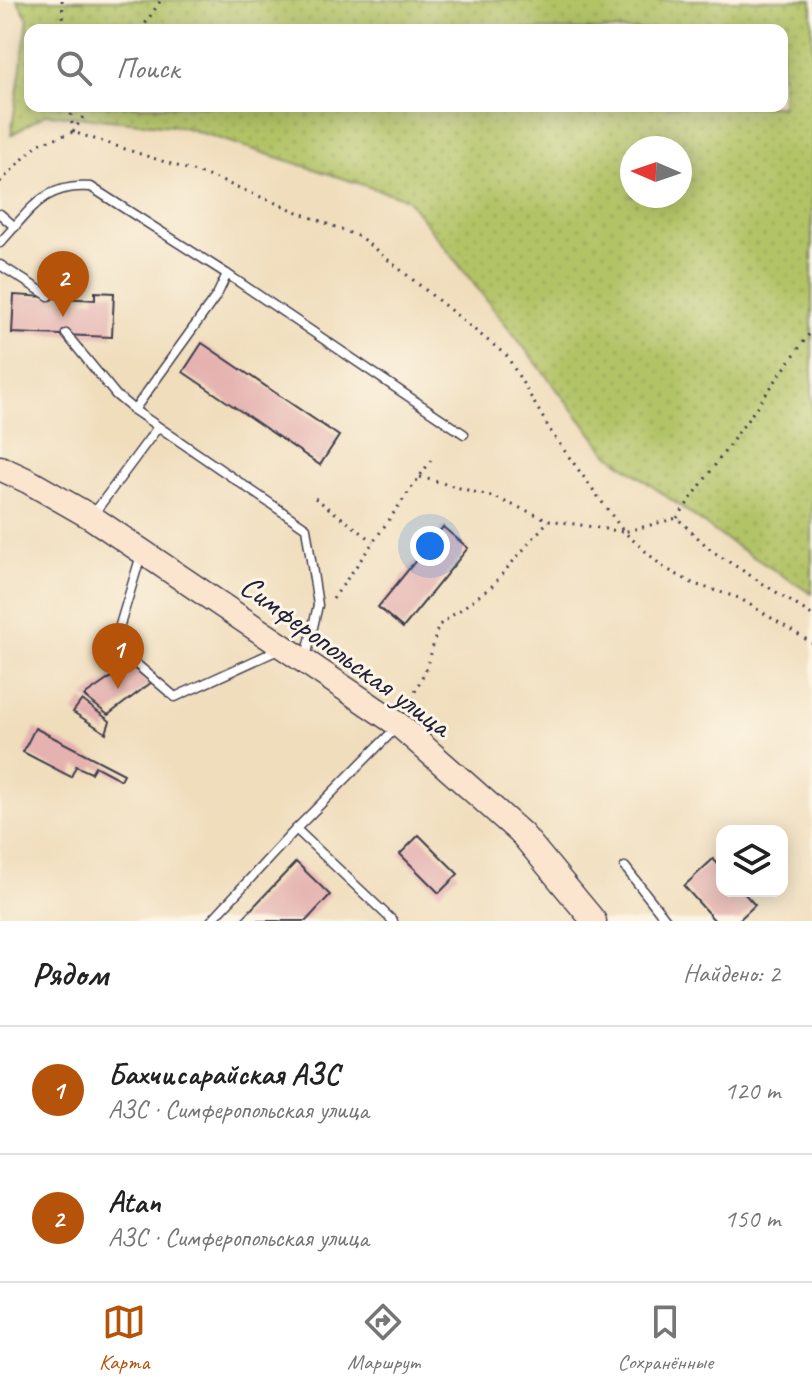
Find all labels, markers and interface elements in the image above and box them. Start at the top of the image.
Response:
search box [24,24,788,112]
icon: search [52,46,96,90]
text: Поиск [116,49,179,87]
north arrow [620,136,692,208]
pin: 2 [37,251,89,317]
your location [410,526,450,566]
street label: Симферопольская улица [232,565,462,747]
pin: 1 [92,623,144,689]
map controls [716,825,788,897]
button: layers [716,825,788,897]
text: Рядом [32,952,108,995]
text: Найдено: 2 [683,957,780,990]
text: Бахчисарайская АЗС [108,1055,340,1093]
text: 1 [52,1074,64,1107]
text: 120 m [724,1074,780,1107]
text: АЗС · Симферопольская улица [108,1093,369,1126]
text: Atan [108,1183,160,1221]
text: 2 [52,1202,64,1235]
text: 150 m [724,1202,780,1235]
text: АЗС · Симферопольская улица [108,1221,369,1254]
tab: Карта [99,1300,149,1376]
tab: Маршрут [347,1300,420,1376]
tab: Сохранённые [618,1300,713,1376]

